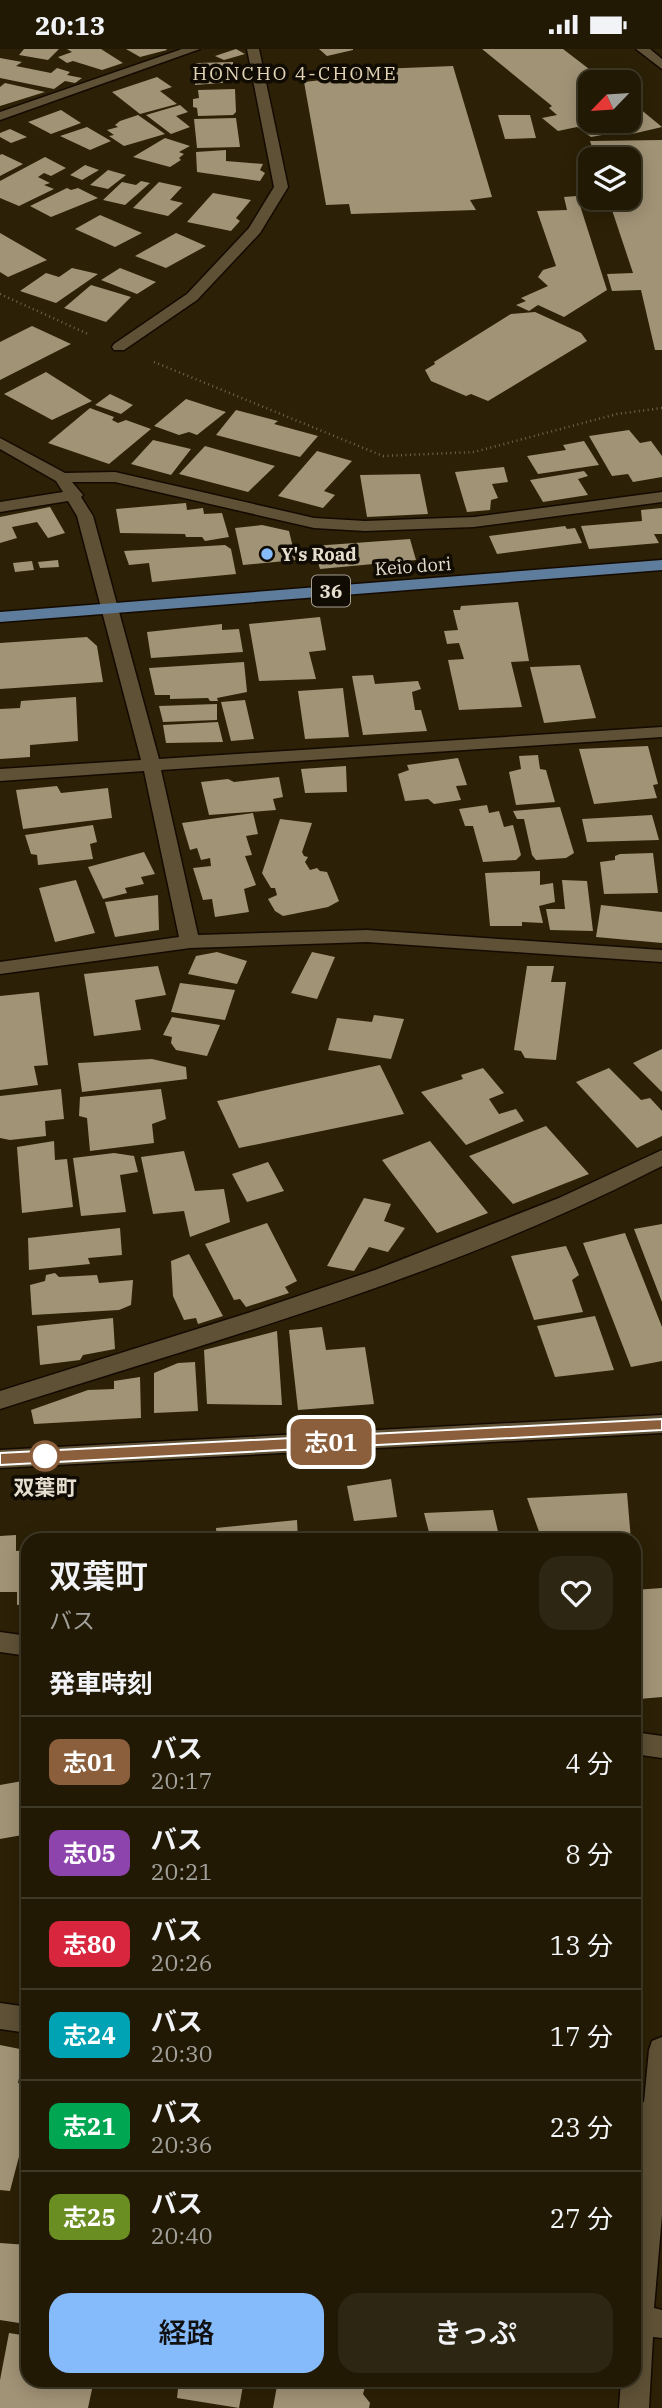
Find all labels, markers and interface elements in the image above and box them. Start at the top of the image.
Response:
text: 20:13 [35,8,105,42]
district label: HONCHO 4-CHOME [192,61,398,85]
north arrow [578,70,640,133]
map controls [578,70,641,210]
button: layers [578,147,641,210]
place label: Y's Road [281,543,357,566]
marker: Y's Road [259,546,275,562]
street label: Keio dori [374,552,452,580]
road number: 36 [312,575,350,607]
line badge: 志01 [291,1419,371,1465]
text: 志01 [305,1426,357,1458]
marker: 双葉町 [30,1441,60,1471]
place label: 双葉町 [14,1473,77,1501]
text: 双葉町 [49,1554,148,1597]
button: heart [539,1556,613,1630]
text: バス [49,1605,95,1635]
text: 発車時刻 [49,1666,153,1700]
text: バス [151,1731,203,1765]
text: 志01 [63,1746,116,1778]
text: 4 分 [565,1746,613,1780]
text: 20:17 [151,1765,213,1795]
text: バス [151,1822,203,1856]
text: 志05 [63,1837,116,1869]
text: 8 分 [565,1837,613,1871]
text: 20:21 [151,1856,213,1886]
text: バス [151,1913,203,1947]
text: 志80 [63,1928,116,1960]
text: 13 分 [550,1928,613,1962]
text: 20:26 [151,1947,213,1977]
text: バス [151,2004,203,2038]
text: 志24 [63,2019,116,2051]
text: 17 分 [550,2019,613,2053]
text: 20:30 [151,2038,213,2068]
text: バス [151,2095,203,2129]
text: 志21 [63,2110,116,2142]
text: 23 分 [550,2110,613,2144]
text: 20:36 [151,2129,213,2159]
text: バス [151,2186,203,2220]
text: 志25 [63,2201,116,2233]
text: 27 分 [550,2201,613,2235]
text: 20:40 [151,2220,213,2250]
button: 経路 [49,2293,324,2373]
button: きっぷ [338,2293,613,2373]

